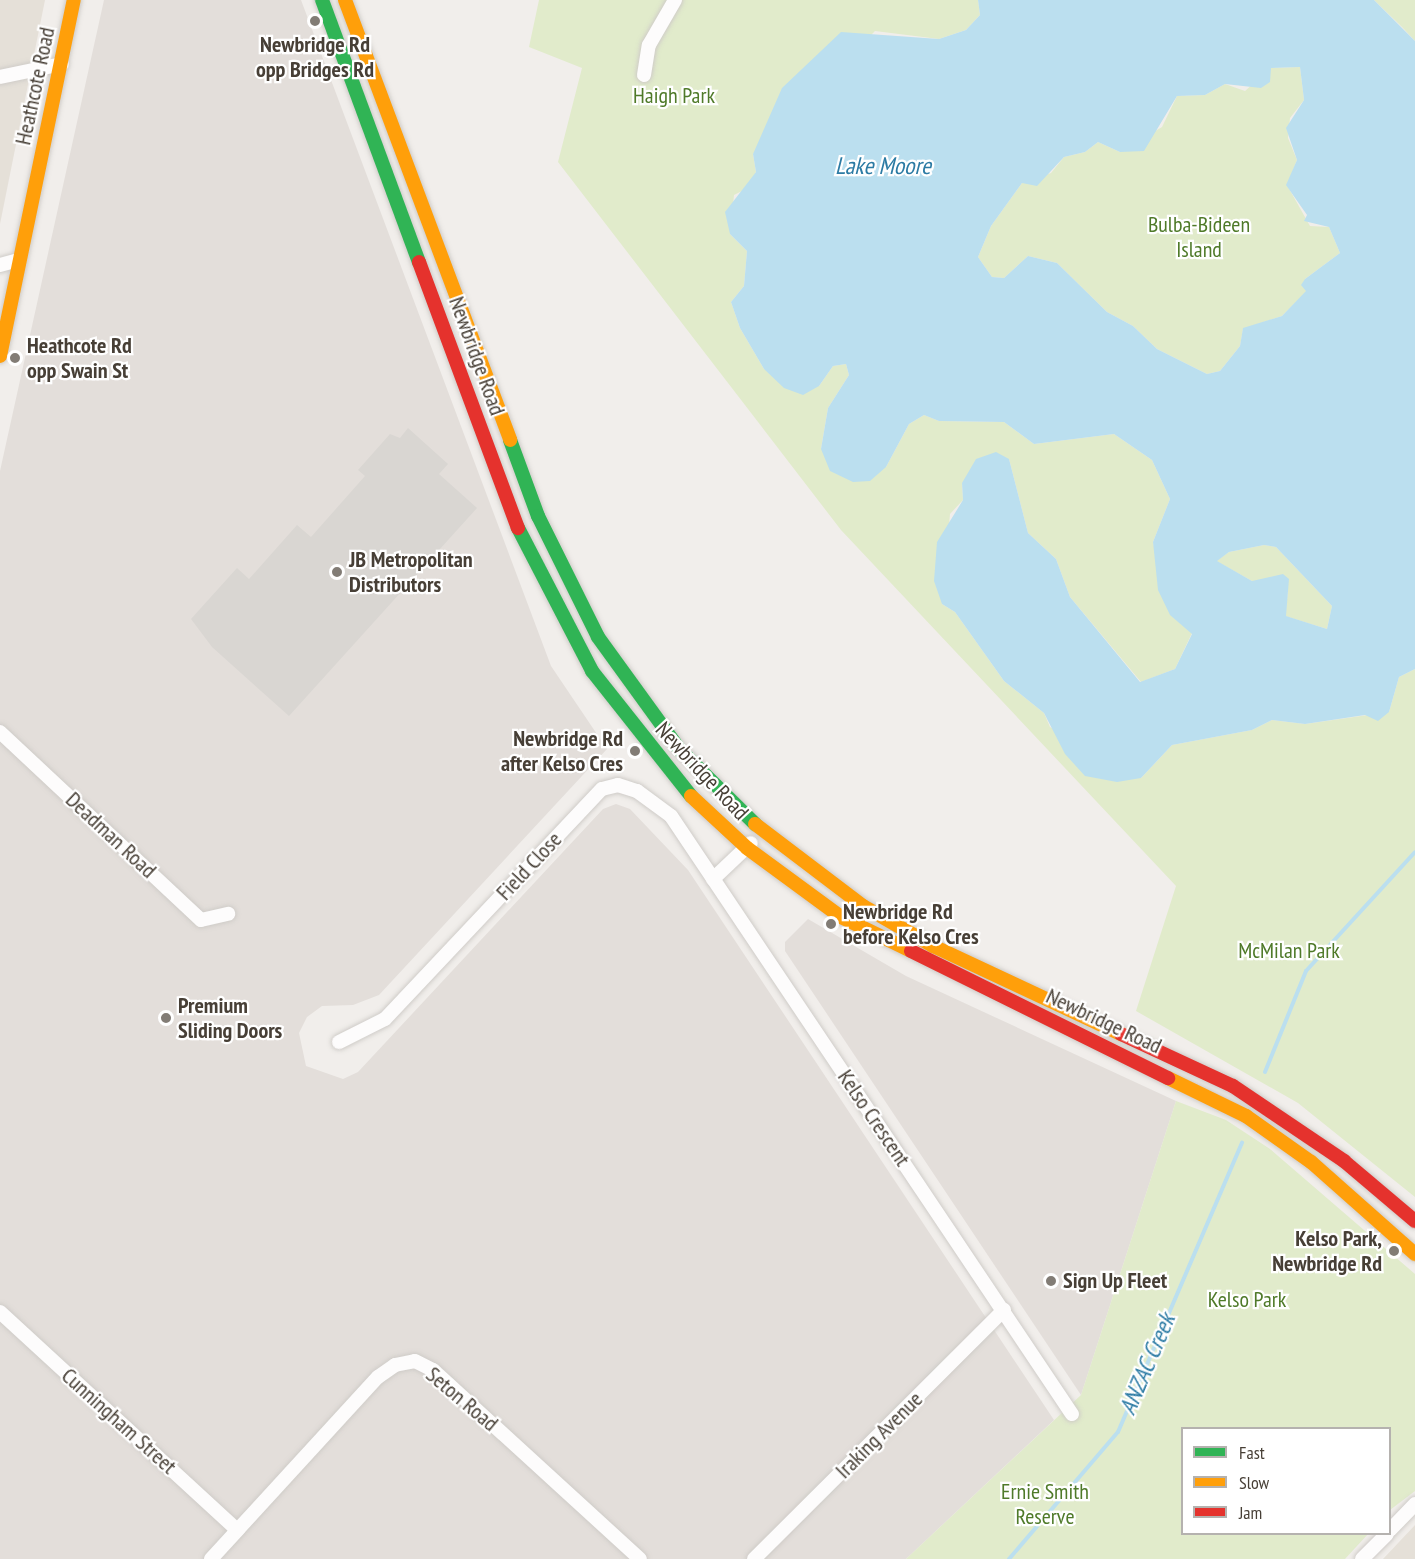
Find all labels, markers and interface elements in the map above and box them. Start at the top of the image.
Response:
marker: Newbridge Rd opp Bridges Rd [308,14,322,28]
street label: Heathcote Road [10,25,60,147]
place label: Newbridge Rd opp Bridges Rd [256,31,374,82]
park label: Haigh Park [633,83,715,109]
water label: Lake Moore [835,152,931,180]
park label: Bulba-Bideen Island [1148,211,1250,262]
street label: Newbridge Road [443,293,511,419]
place label: Heathcote Rd opp Swain St [27,332,132,384]
marker: Heathcote Rd opp Swain St [8,351,22,365]
place label: JB Metropolitan Distributors [349,546,473,598]
marker: JB Metropolitan Distributors [330,565,344,579]
street label: Newbridge Road [650,717,754,825]
place label: Newbridge Rd after Kelso Cres [501,725,623,776]
marker: Newbridge Rd after Kelso Cres [628,744,642,758]
street label: Deadman Road [60,786,162,884]
street label: Field Close [491,826,567,906]
place label: Newbridge Rd before Kelso Cres [843,898,979,950]
marker: Newbridge Rd before Kelso Cres [824,917,838,931]
park label: McMilan Park [1238,938,1340,964]
street label: Newbridge Road [1042,983,1166,1059]
place label: Premium Sliding Doors [178,992,282,1044]
marker: Premium Sliding Doors [159,1011,173,1025]
street label: Kelso Crescent [832,1065,916,1171]
place label: Kelso Park, Newbridge Rd [1272,1225,1382,1276]
marker: Kelso Park, Newbridge Rd [1387,1244,1401,1258]
place label: Sign Up Fleet [1063,1268,1167,1294]
marker: Sign Up Fleet [1044,1274,1058,1288]
park label: Kelso Park [1208,1287,1286,1313]
water label: ANZAC Creek [1113,1309,1181,1419]
street label: Seton Road [421,1361,503,1437]
street label: Cunningham Street [56,1362,182,1480]
street label: Iraking Avenue [830,1386,928,1484]
legend [1181,1427,1391,1535]
text: Fast [1239,1441,1265,1464]
text: Slow [1239,1471,1269,1494]
park label: Ernie Smith Reserve [1001,1478,1089,1530]
text: Jam [1239,1501,1262,1524]

